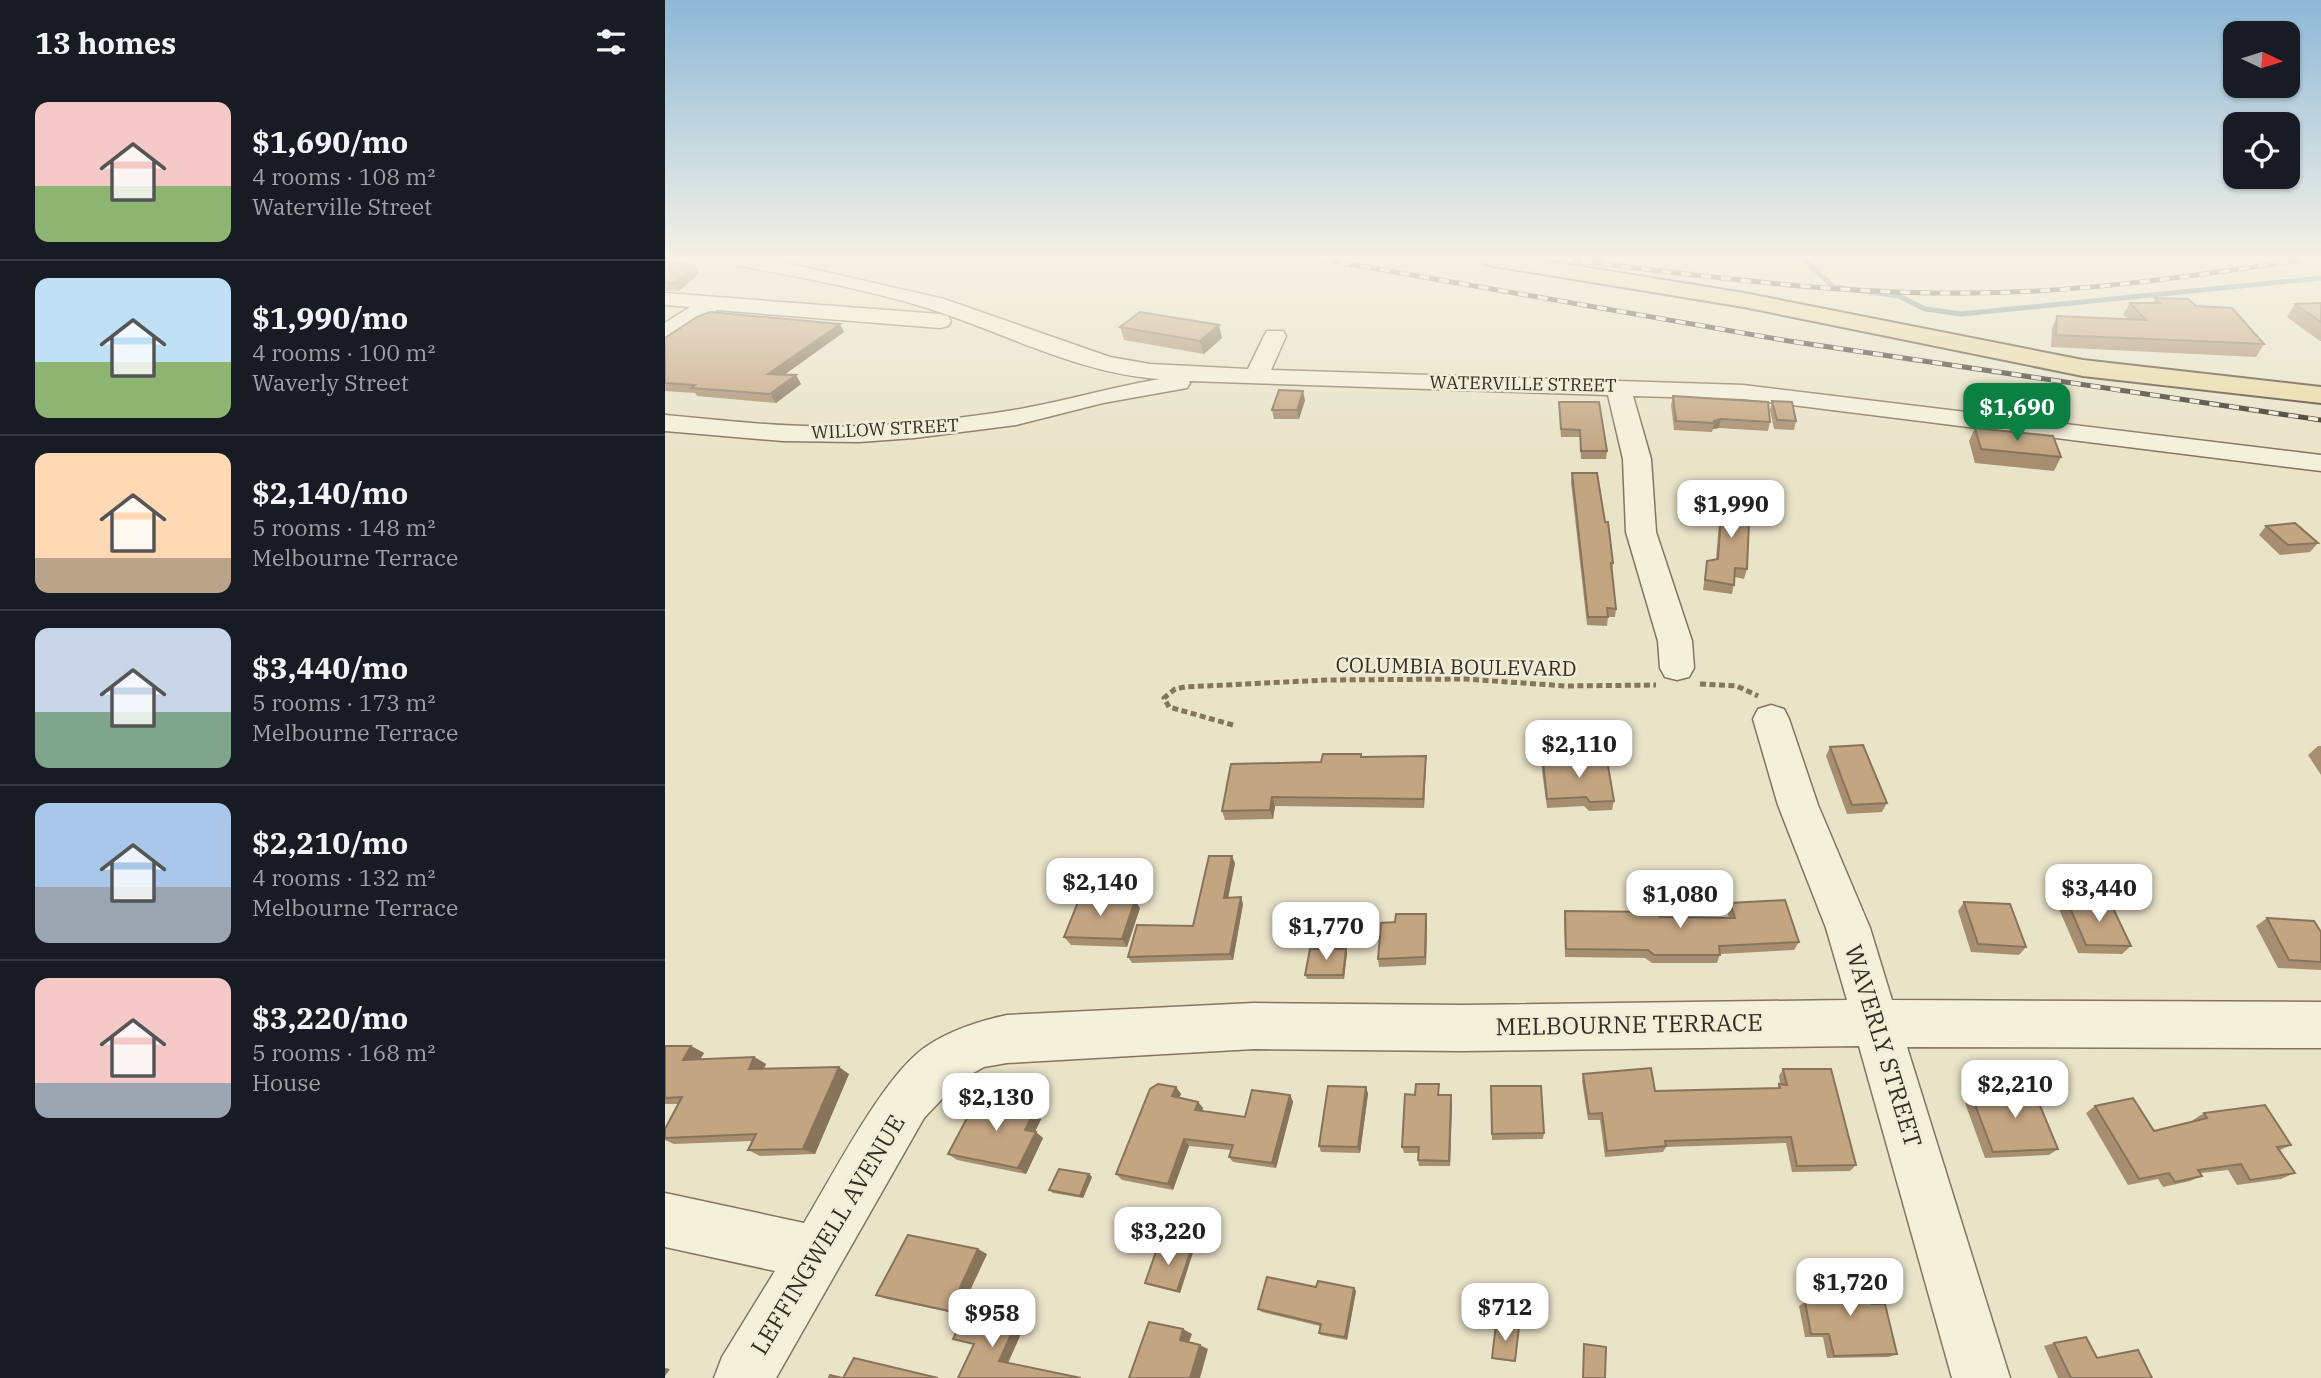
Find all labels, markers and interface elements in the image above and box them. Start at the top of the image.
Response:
north arrow [2223,21,2299,98]
map controls [2223,21,2300,189]
text: 13 homes [35,23,176,62]
icon: filters [592,23,630,61]
button: locate [2223,112,2300,189]
text: $1,690/mo [252,122,408,161]
icon: home [91,130,175,214]
text: 4 rooms · 108 m² [252,161,435,191]
text: Waterville Street [252,191,432,221]
text: $1,990/mo [252,298,408,337]
icon: home [91,306,175,390]
text: 4 rooms · 100 m² [252,337,435,367]
text: Waverly Street [252,367,409,397]
street label: WATERVILLE STREET [1429,370,1617,397]
pin: $1,690 [1960,384,2074,443]
text: $1,690 [1979,391,2055,421]
street label: WILLOW STREET [810,413,960,444]
text: $2,140/mo [252,473,408,512]
pin: $1,990 [1674,480,1788,540]
icon: home [91,481,175,565]
text: $1,990 [1693,488,1769,518]
text: 5 rooms · 148 m² [252,512,435,542]
text: Melbourne Terrace [252,542,458,572]
text: $3,440/mo [252,648,408,687]
street label: COLUMBIA BOULEVARD [1335,650,1577,682]
icon: home [91,656,175,740]
text: 5 rooms · 173 m² [252,687,435,717]
text: Melbourne Terrace [252,717,458,747]
pin: $2,110 [1522,720,1636,780]
text: $2,110 [1541,728,1617,758]
text: $2,210/mo [252,823,408,862]
icon: home [91,831,175,915]
pin: $2,140 [1043,858,1157,918]
text: 4 rooms · 132 m² [252,862,435,892]
pin: $3,440 [2042,864,2156,924]
text: $2,140 [1062,866,1138,896]
pin: $1,080 [1623,870,1737,930]
text: $3,440 [2061,872,2137,902]
text: $1,080 [1642,878,1718,908]
text: Melbourne Terrace [252,892,458,922]
pin: $1,770 [1269,902,1383,962]
text: $1,770 [1288,910,1364,940]
street label: WAVERLY STREET [1838,940,1930,1151]
text: $3,220/mo [252,998,408,1037]
icon: home [91,1006,175,1090]
street label: MELBOURNE TERRACE [1495,1006,1763,1042]
text: 5 rooms · 168 m² [252,1037,435,1067]
pin: $2,210 [1958,1060,2072,1120]
text: House [252,1067,321,1097]
text: $2,210 [1977,1068,2053,1098]
pin: $2,130 [939,1074,1053,1133]
text: $2,130 [958,1081,1034,1111]
street label: LEFFINGWELL AVENUE [743,1109,912,1360]
pin: $3,220 [1111,1208,1225,1267]
text: $3,220 [1130,1215,1206,1245]
pin: $1,720 [1793,1258,1907,1318]
text: $1,720 [1812,1266,1888,1296]
pin: $712 [1464,1284,1546,1343]
pin: $958 [951,1290,1033,1349]
text: $712 [1477,1291,1533,1321]
text: $958 [964,1297,1020,1327]

